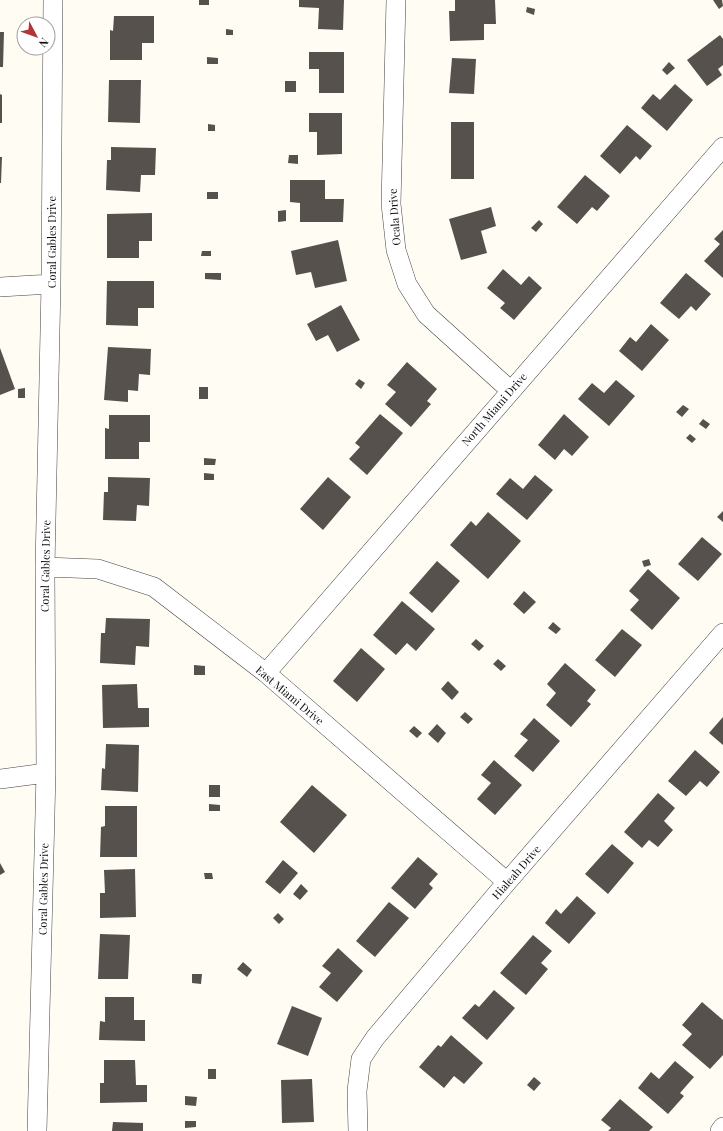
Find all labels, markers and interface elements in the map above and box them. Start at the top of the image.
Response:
north arrow [16,16,56,56]
text: N [36,35,52,51]
street label: Ocala Drive [384,188,403,246]
street label: Coral Gables Drive [44,195,59,288]
street label: North Miami Drive [458,369,530,449]
street label: Coral Gables Drive [37,519,53,612]
street label: East Miami Drive [253,662,328,728]
street label: Hialeah Drive [488,841,544,902]
street label: Coral Gables Drive [35,842,51,935]

